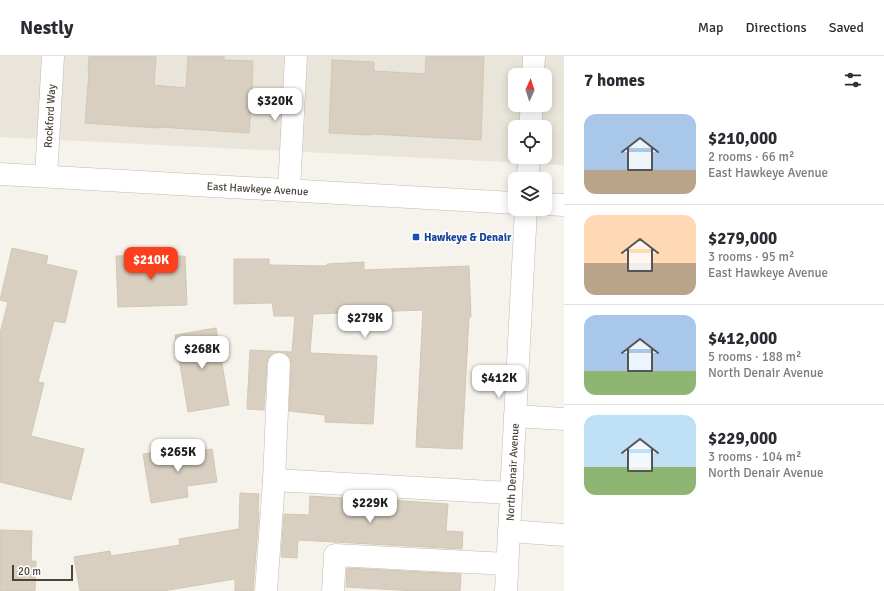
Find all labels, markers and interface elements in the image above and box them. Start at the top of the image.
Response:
text: Nestly [20,16,73,40]
text: Map [698,19,724,36]
text: Directions [746,19,807,36]
text: Saved [829,19,864,36]
north arrow [508,68,552,112]
map controls [508,68,552,216]
icon: filters [842,69,864,91]
text: 7 homes [584,70,645,91]
street label: Rockford Way [41,83,58,148]
pin: $320K [247,88,303,122]
text: $320K [257,93,293,109]
button: locate [508,120,552,164]
text: $210,000 [708,128,777,149]
icon: home [616,130,664,178]
text: 2 rooms · 66 m² [708,149,794,165]
text: East Hawkeye Avenue [708,165,828,181]
button: layers [508,172,552,216]
street label: East Hawkeye Avenue [206,179,309,198]
text: $279,000 [708,228,777,249]
place label: Hawkeye & Denair [424,231,512,244]
icon: home [616,231,664,279]
marker: Hawkeye & Denair [411,232,421,242]
pin: $210K [123,247,179,281]
text: 3 rooms · 95 m² [708,249,794,265]
text: $210K [133,252,169,268]
text: East Hawkeye Avenue [708,265,828,281]
pin: $279K [337,305,393,339]
text: $279K [347,310,383,326]
text: $412,000 [708,328,777,349]
icon: home [616,331,664,379]
pin: $268K [174,336,230,370]
text: $268K [184,341,220,357]
text: 5 rooms · 188 m² [708,349,801,365]
pin: $412K [471,365,527,399]
text: North Denair Avenue [708,365,824,381]
text: $412K [481,370,517,386]
street label: North Denair Avenue [503,423,521,521]
text: $229,000 [708,428,777,449]
icon: home [616,431,664,479]
pin: $265K [150,439,206,473]
text: $265K [160,444,196,460]
text: 3 rooms · 104 m² [708,449,801,465]
text: North Denair Avenue [708,465,824,481]
pin: $229K [342,490,398,524]
text: $229K [352,495,388,511]
scale bar [12,563,73,582]
text: 20 m [18,565,41,578]

